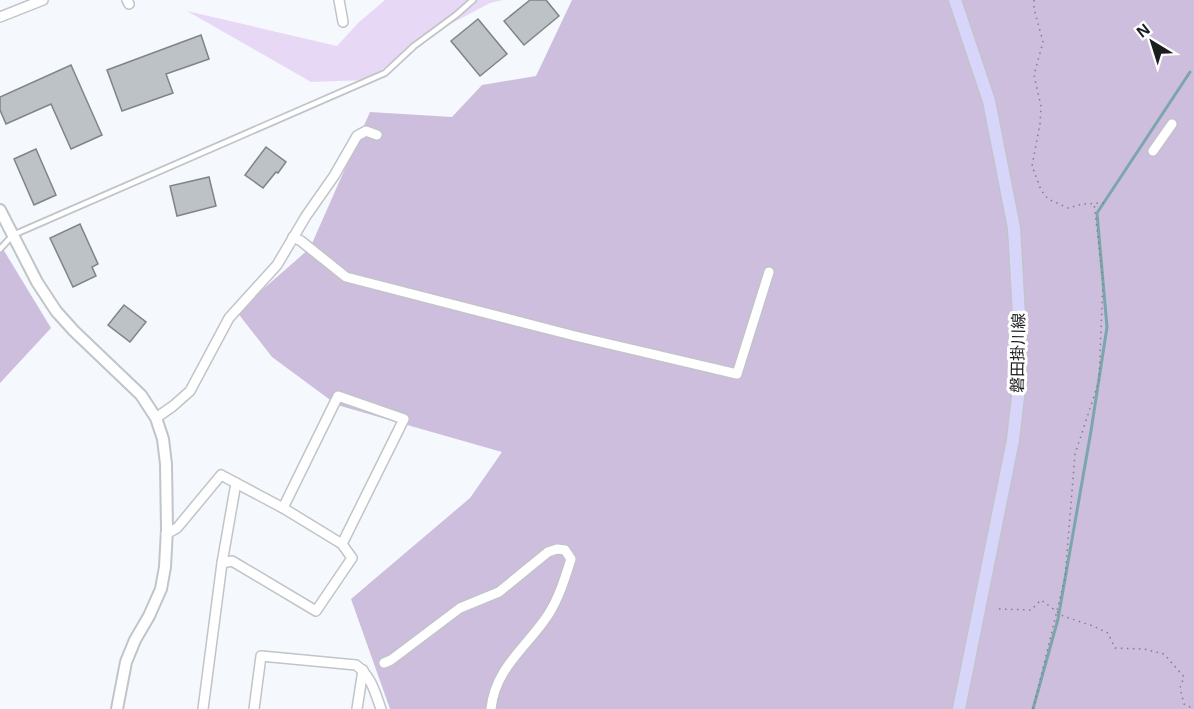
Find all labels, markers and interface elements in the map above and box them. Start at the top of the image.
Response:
north arrow [1122,12,1182,72]
text: N [1133,20,1153,41]
street label: 磐田掛川線 [1009,313,1027,393]

